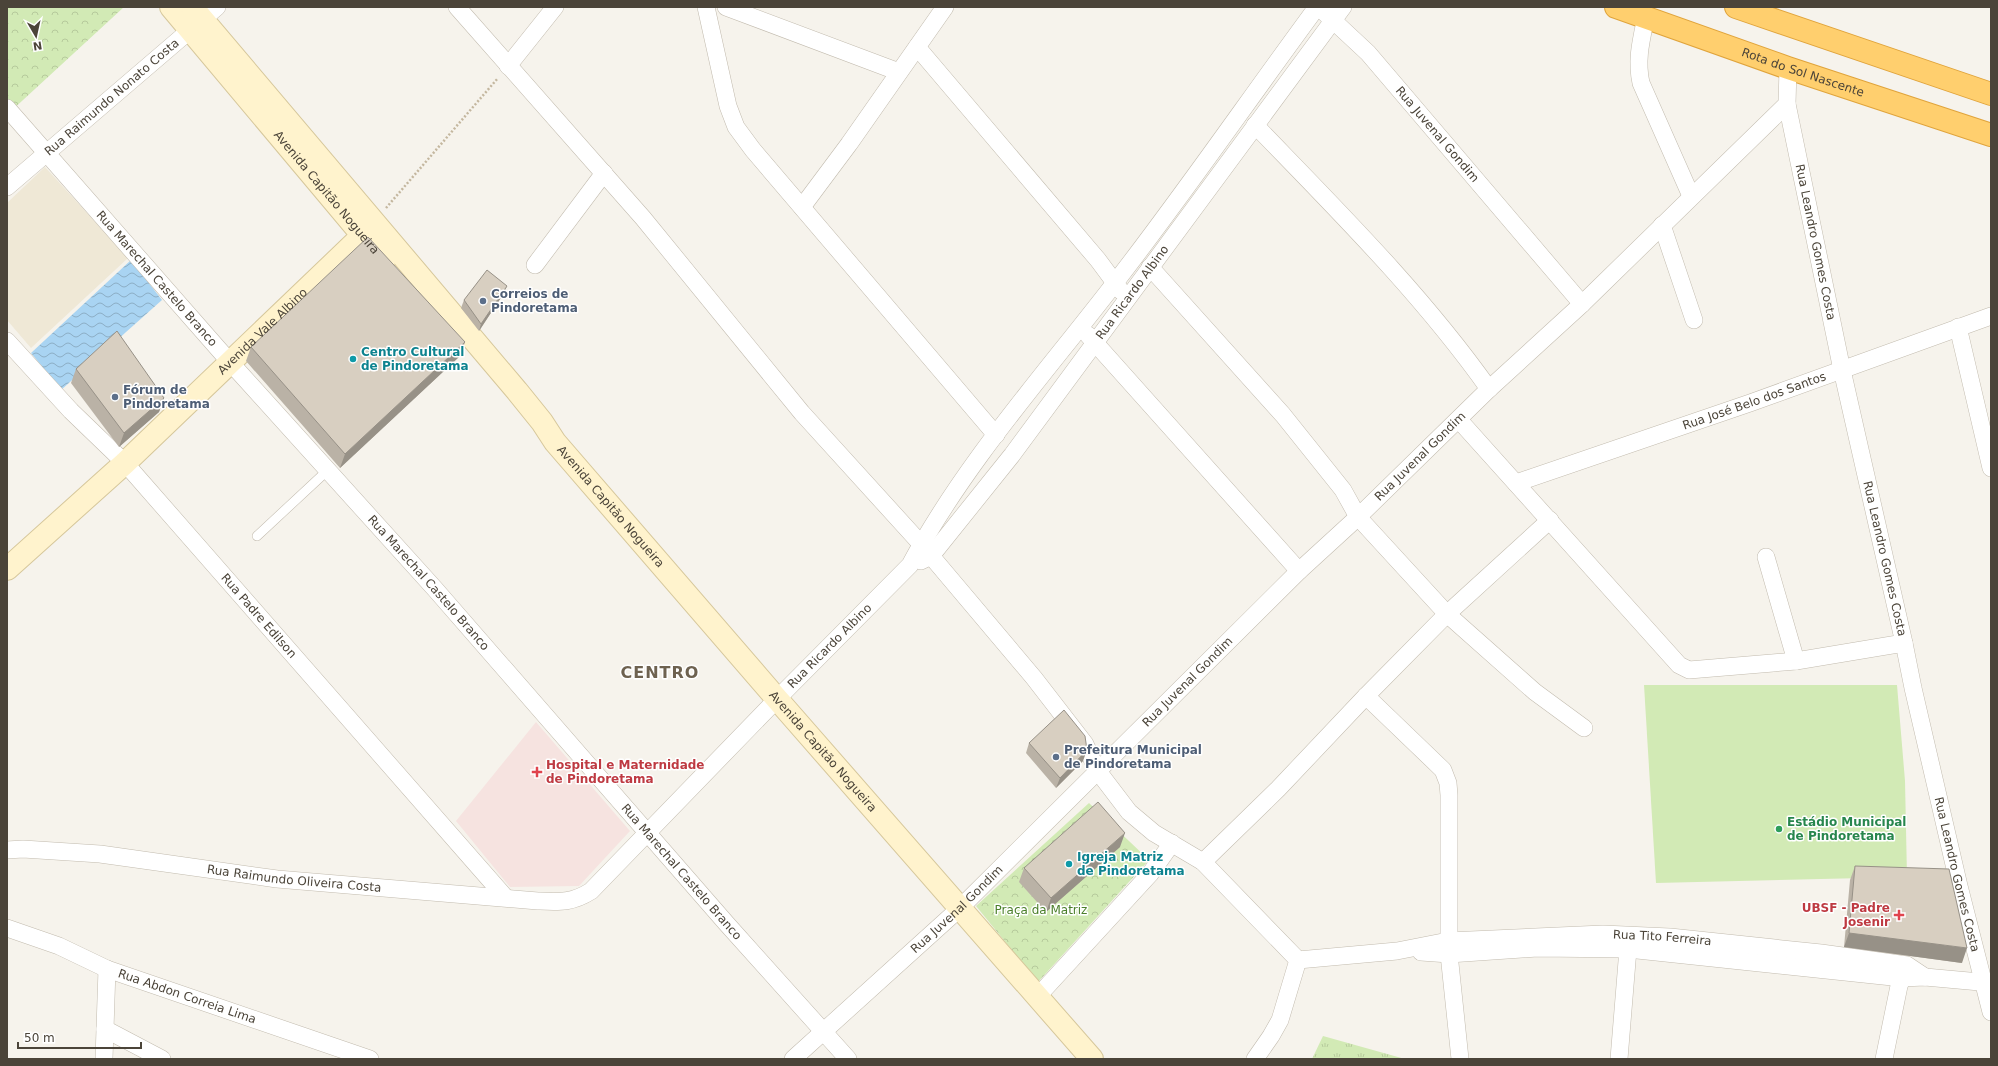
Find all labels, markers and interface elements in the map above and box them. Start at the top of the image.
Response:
north arrow [16,16,56,56]
street label: Rua Raimundo Nonato Costa [42,36,182,159]
text: N [32,38,43,53]
street label: Rota do Sol Nascente [1740,45,1866,100]
street label: Rua Juvenal Gondim [1393,84,1482,185]
street label: Avenida Capitão Nogueira [271,128,382,257]
street label: Rua Leandro Gomes Costa [1793,163,1838,321]
street label: Rua Marechal Castelo Branco [93,208,220,349]
street label: Rua Ricardo Albino [1093,243,1172,342]
street label: Avenida Vale Albino [215,285,310,377]
place label: Correios de Pindoretama [491,287,578,315]
marker: Correios de Pindoretama [478,296,488,306]
place label: Centro Cultural de Pindoretama [361,345,469,373]
marker: Centro Cultural de Pindoretama [348,354,358,364]
street label: Rua José Belo dos Santos [1681,369,1828,433]
place label: Fórum de Pindoretama [123,383,210,411]
marker: Fórum de Pindoretama [110,392,120,402]
street label: Rua Juvenal Gondim [1372,409,1468,504]
street label: Avenida Capitão Nogueira [554,443,667,570]
street label: Rua Leandro Gomes Costa [1860,480,1909,638]
street label: Rua Marechal Castelo Branco [365,512,492,653]
street label: Rua Padre Edilson [218,571,299,661]
street label: Rua Ricardo Albino [785,601,875,691]
street label: Rua Juvenal Gondim [1140,634,1236,730]
district label: CENTRO [621,663,699,682]
street label: Avenida Capitão Nogueira [766,688,880,815]
place label: Prefeitura Municipal de Pindoretama [1064,743,1202,771]
marker: Prefeitura Municipal de Pindoretama [1051,752,1061,762]
place label: Hospital e Maternidade de Pindoretama [546,758,704,786]
marker: Hospital e Maternidade de Pindoretama [531,766,543,778]
street label: Rua Leandro Gomes Costa [1932,796,1982,953]
street label: Rua Marechal Castelo Branco [618,801,745,943]
place label: Estádio Municipal de Pindoretama [1787,815,1906,843]
marker: Estádio Municipal de Pindoretama [1774,824,1784,834]
place label: Igreja Matriz de Pindoretama [1077,850,1185,878]
marker: Igreja Matriz de Pindoretama [1064,859,1074,869]
street label: Rua Raimundo Oliveira Costa [206,862,382,895]
street label: Rua Juvenal Gondim [908,862,1006,956]
place label: UBSF - Padre Josenir [1802,901,1890,929]
park label: Praça da Matriz [995,903,1087,917]
marker: UBSF - Padre Josenir [1893,909,1905,921]
street label: Rua Tito Ferreira [1613,927,1712,948]
street label: Rua Abdon Correia Lima [116,966,258,1027]
scale bar [18,1024,141,1050]
text: 50 m [24,1031,55,1045]

